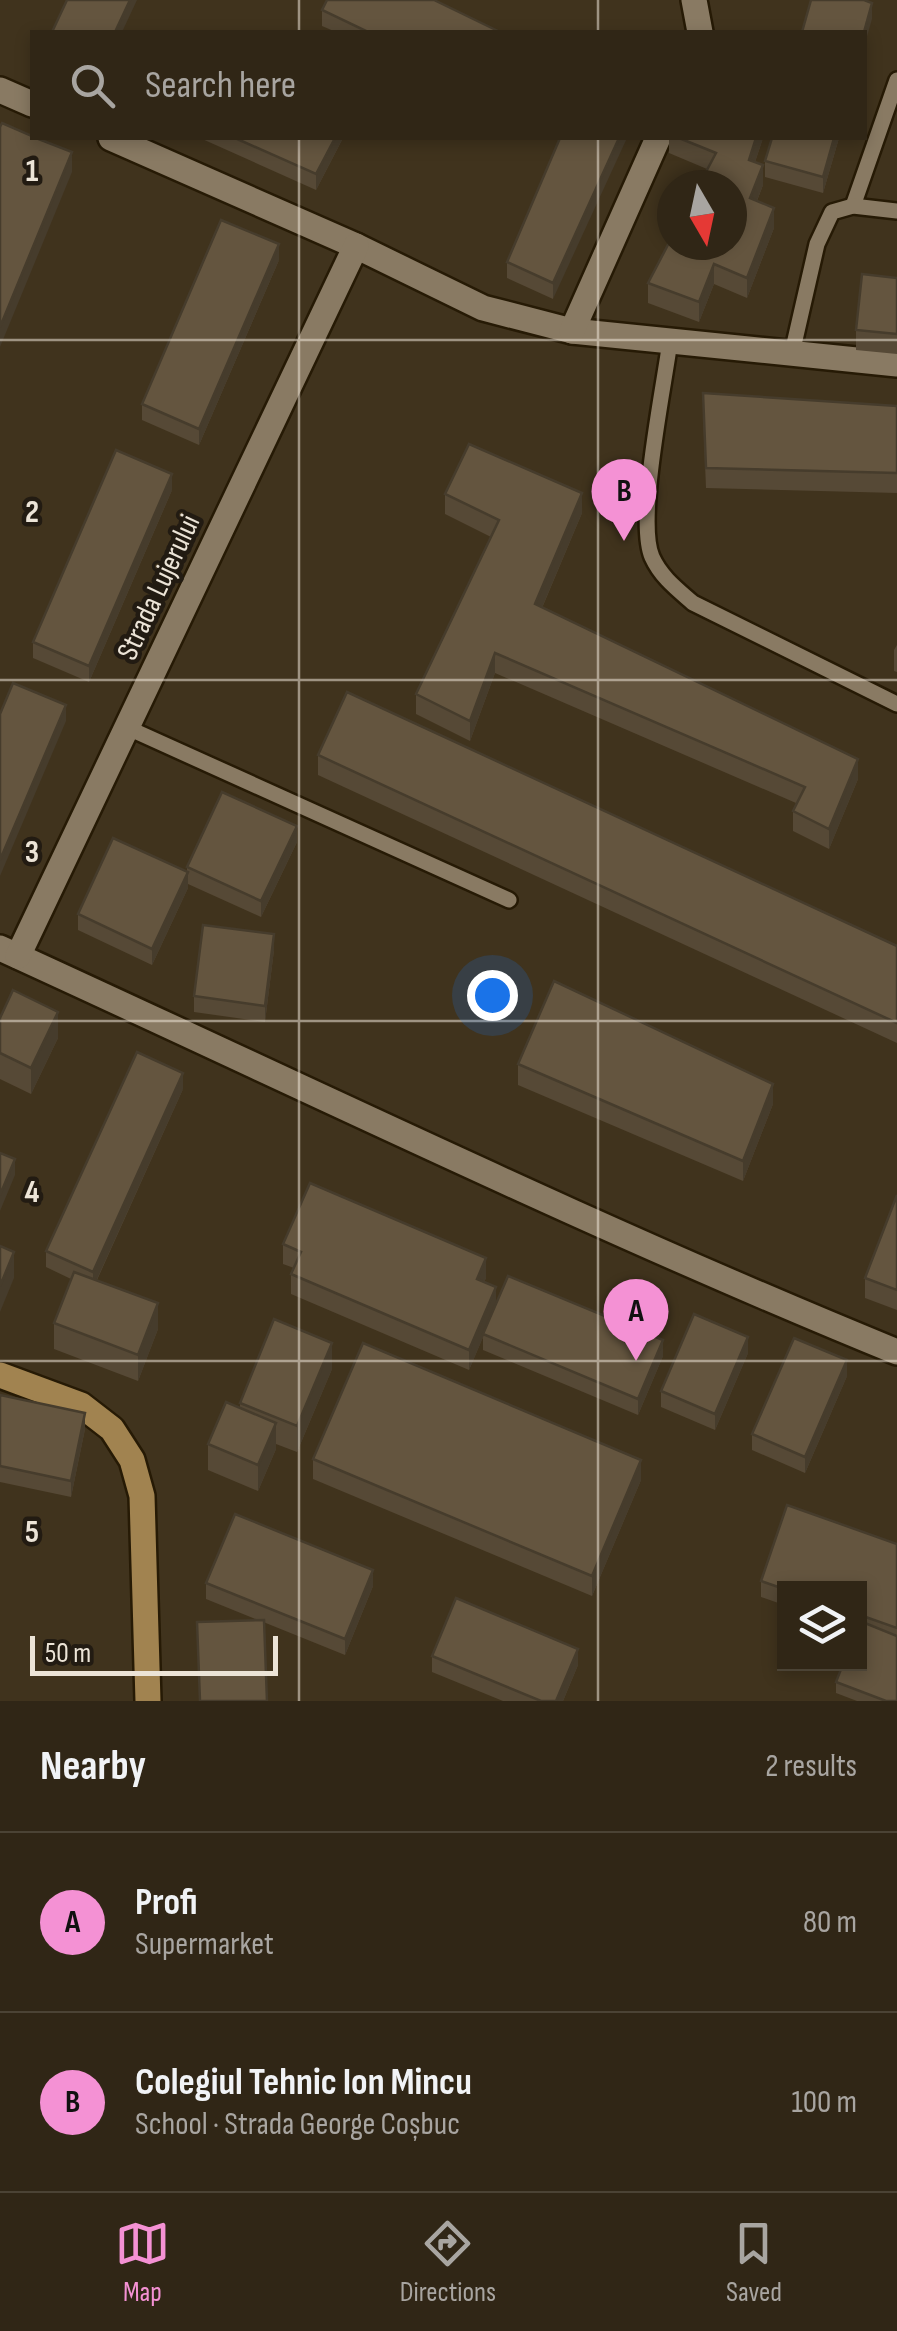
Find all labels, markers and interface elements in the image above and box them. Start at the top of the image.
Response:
search box [30,30,867,140]
icon: search [65,58,120,113]
text: Search here [145,63,296,108]
text: 1 [26,152,39,191]
north arrow [657,170,747,260]
pin: B [592,458,656,541]
text: 2 [25,493,39,532]
street label: Strada Lujerului [110,509,208,666]
text: 3 [25,833,39,872]
your location [467,970,518,1021]
text: 4 [25,1173,40,1212]
pin: A [604,1278,668,1361]
text: 5 [25,1513,39,1552]
map controls [777,1581,867,1671]
button: layers [777,1581,867,1671]
scale bar [30,1631,278,1676]
text: 50 m [45,1637,91,1670]
text: Nearby [40,1741,146,1792]
text: 2 results [765,1747,857,1786]
text: Profi [135,1880,198,1925]
text: A [65,1903,80,1942]
text: 80 m [803,1903,857,1942]
text: Supermarket [135,1925,274,1964]
text: Colegiul Tehnic Ion Mincu [135,2060,472,2105]
text: B [65,2083,80,2122]
text: 100 m [792,2083,857,2122]
text: School · Strada George Coșbuc [135,2105,460,2144]
tab: Map [115,2216,170,2309]
tab: Directions [400,2216,496,2309]
tab: Saved [726,2216,782,2309]

